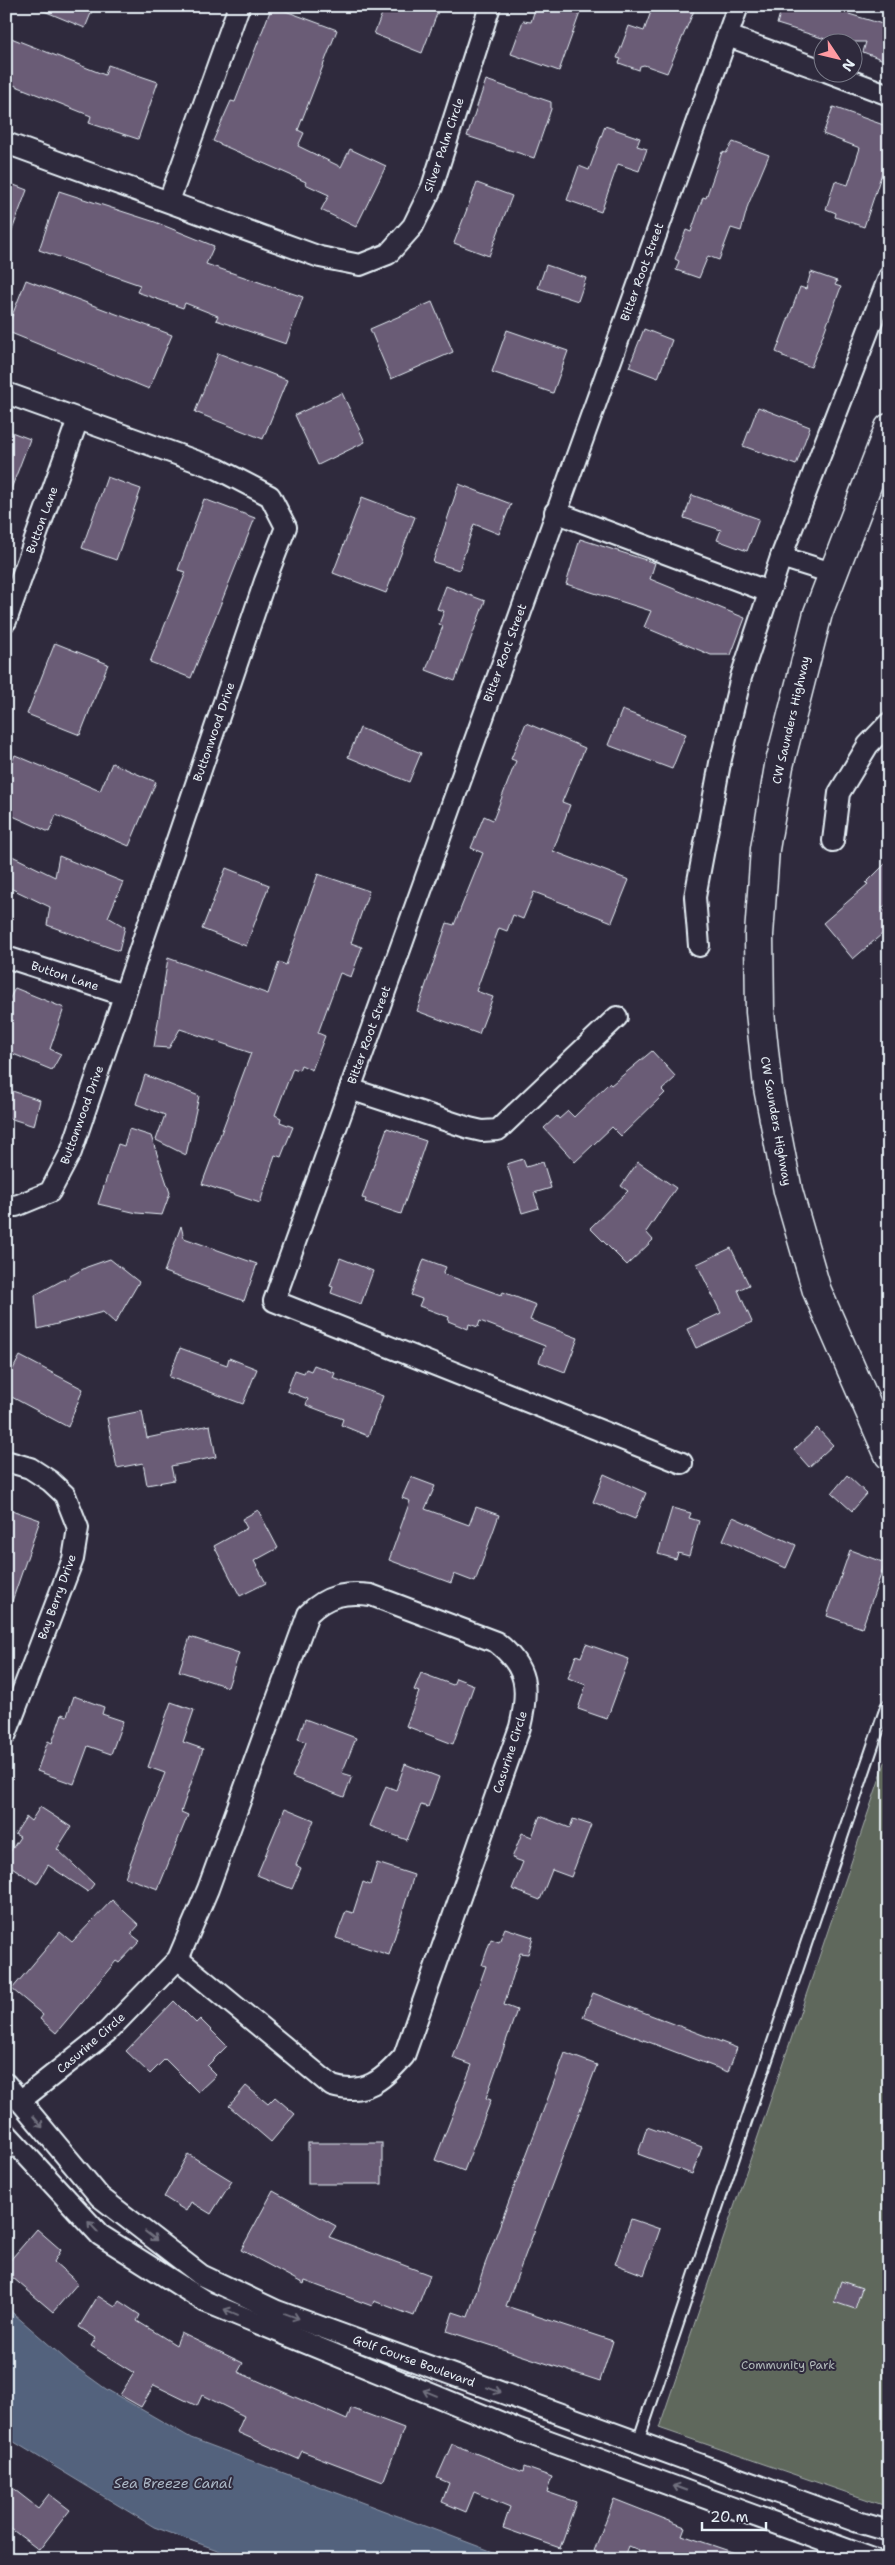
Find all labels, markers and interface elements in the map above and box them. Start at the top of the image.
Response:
north arrow [812,32,862,82]
text: N [838,56,859,75]
street label: Silver Palm Circle [420,95,468,195]
street label: Bitter Root Street [617,221,667,323]
street label: Button Lane [22,484,62,556]
street label: Bitter Root Street [480,602,530,704]
street label: CW Saunders Highway [768,654,814,786]
street label: Buttonwood Drive [189,680,239,784]
street label: Button Lane [29,958,101,995]
street label: Bitter Root Street [344,984,394,1086]
street label: CW Saunders Highway [757,1055,795,1187]
street label: Buttonwood Drive [57,1063,107,1167]
street label: Bay Berry Drive [34,1552,80,1642]
street label: Casurine Circle [489,1709,531,1795]
street label: Casurine Circle [53,2009,129,2077]
one-way arrow [32,2115,43,2128]
one-way arrow [87,2221,99,2233]
one-way arrow [144,2231,157,2242]
one-way arrow [223,2307,239,2316]
one-way arrow [283,2312,299,2321]
street label: Golf Course Boulevard [351,2331,478,2391]
park label: Community Park [741,2357,835,2373]
one-way arrow [485,2386,501,2395]
one-way arrow [423,2388,438,2398]
water label: Sea Breeze Canal [114,2474,232,2492]
one-way arrow [672,2483,688,2492]
scale bar [702,2500,766,2532]
text: 20 m [710,2507,749,2527]

